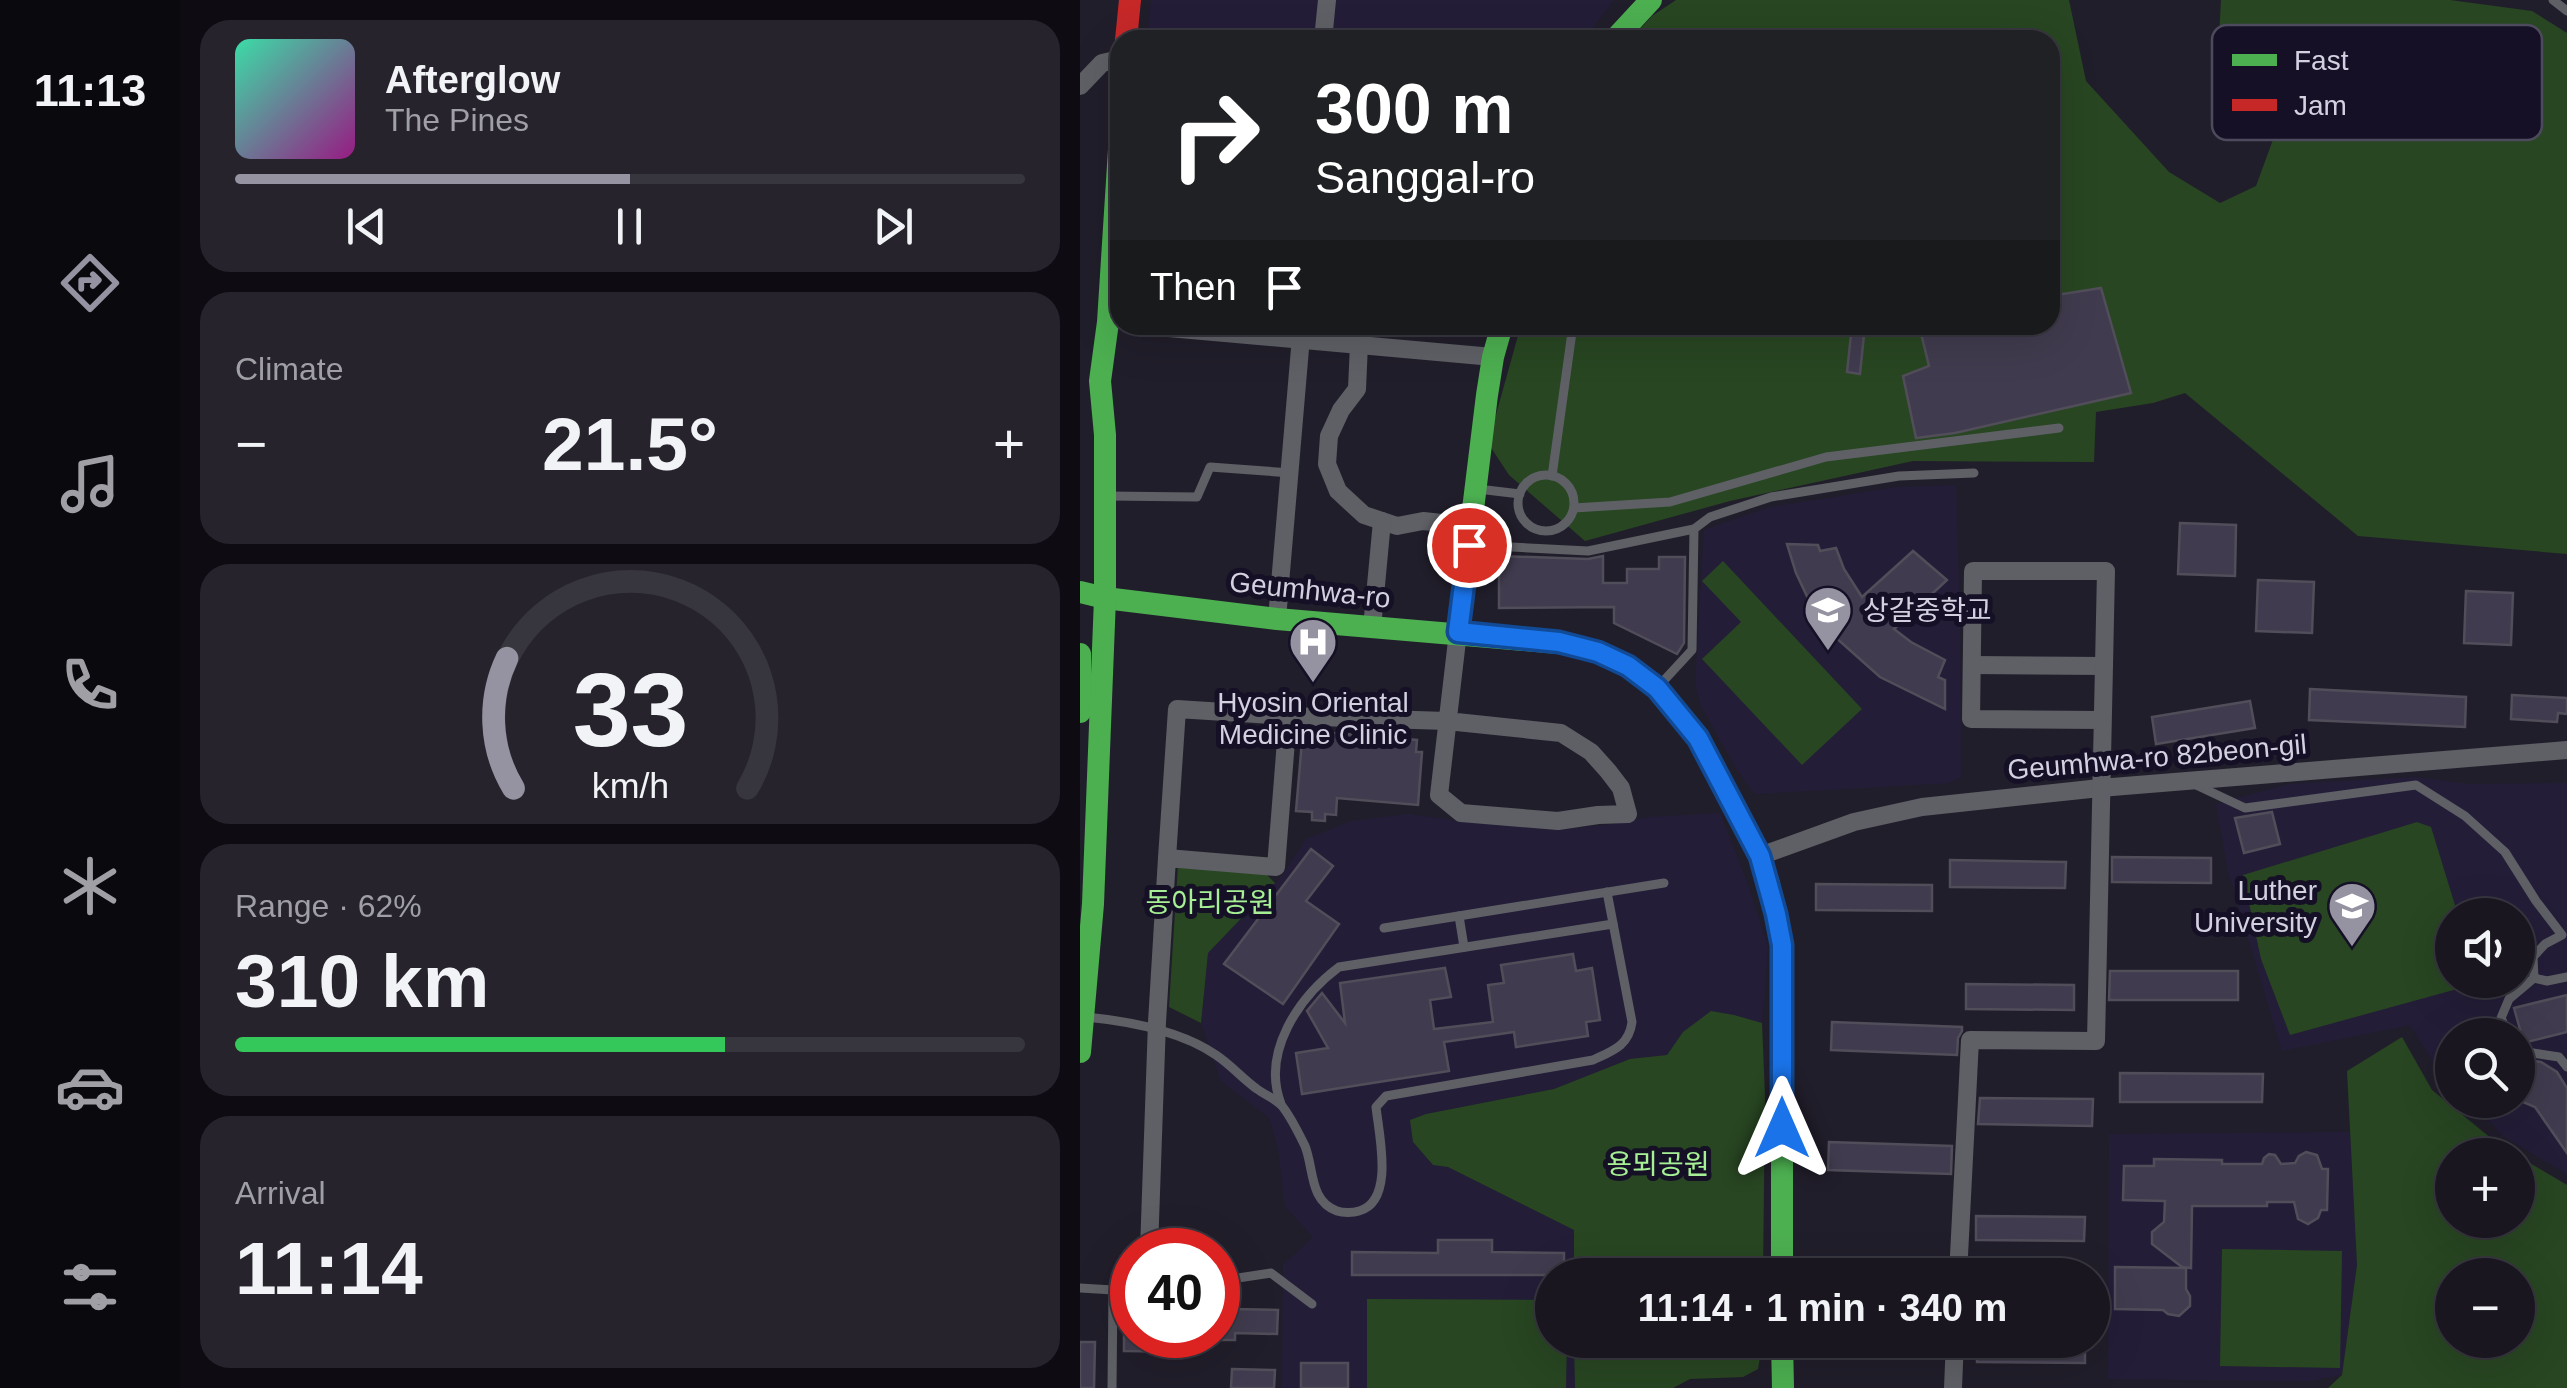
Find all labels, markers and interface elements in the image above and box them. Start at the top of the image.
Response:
legend [2212,25,2542,140]
text: Fast [2294,45,2349,76]
text: Afterglow [385,59,560,101]
text: 11:13 [34,65,146,116]
icon: right [1150,70,1280,200]
text: 300 m [1315,70,1513,148]
text: Jam [2294,90,2347,121]
text: The Pines [385,102,529,138]
text: Sanggal-ro [1315,152,1535,203]
icon: previous [339,199,394,254]
icon: pause [602,199,657,254]
icon: next [866,199,921,254]
icon: directions [55,248,125,318]
icon: arrive [1257,260,1312,315]
text: Then [1150,266,1237,308]
text: Climate [235,351,343,387]
text: 21.5° [542,402,718,486]
text: − [235,413,267,475]
text: + [993,413,1025,475]
icon: music [55,449,125,519]
pin [1427,503,1512,588]
icon: arrive [1442,518,1497,573]
street label: Geumhwa-ro [1228,566,1392,614]
school or university icon: 상갈중학교 [1802,584,1854,652]
place label: 상갈중학교 [1863,595,1992,626]
hospital icon: Hyosin Oriental Medicine Clinic [1287,616,1339,684]
icon: phone [55,650,125,720]
text: 33 [572,652,688,768]
place label: Hyosin Oriental Medicine Clinic [1217,687,1409,750]
street label: Geumhwa-ro 82beon-gil [2006,728,2308,786]
text: km/h [591,766,669,806]
icon: climate [55,851,125,921]
place label: Luther University [2194,875,2317,938]
school or university icon: Luther University [2326,880,2378,948]
park label: 동아리공원 [1146,887,1274,918]
text: Range · 62% [235,888,422,924]
map controls [2435,898,2535,1358]
button: sound [2435,898,2535,998]
text: 310 km [235,939,489,1023]
button: search [2435,1018,2535,1118]
icon: car [55,1052,125,1122]
position arrow [1730,1076,1834,1180]
button: + [2435,1138,2535,1238]
park label: 용뫼공원 [1606,1149,1710,1180]
text: Arrival [235,1175,326,1211]
text: 11:14 [235,1226,423,1310]
speed limit sign: 40 [1110,1228,1240,1358]
icon: filters [55,1252,125,1322]
button: − [2435,1258,2535,1358]
text: 11:14 · 1 min · 340 m [1638,1287,2007,1329]

